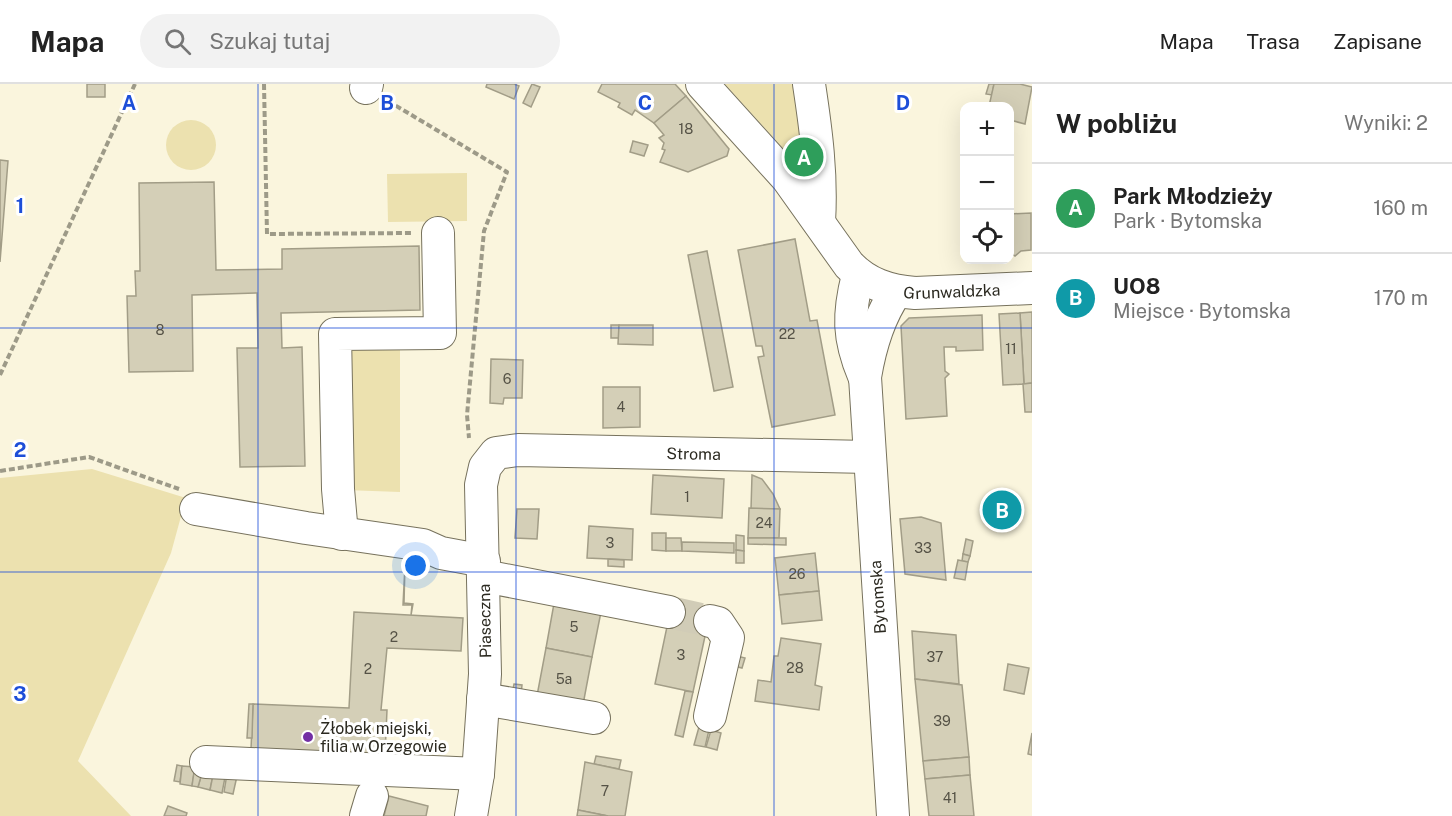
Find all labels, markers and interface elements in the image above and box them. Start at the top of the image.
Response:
search box [140,14,560,68]
text: Mapa [30,25,104,58]
icon: search [161,25,194,58]
text: Szukaj tutaj [209,28,330,54]
text: Mapa [1159,29,1214,54]
text: Trasa [1247,29,1300,54]
text: Zapisane [1333,29,1422,54]
text: A [122,91,136,115]
text: B [380,91,394,115]
text: C [638,91,652,115]
text: D [896,91,910,115]
map controls [960,102,1014,264]
button: + [960,102,1014,156]
text: W pobliżu [1056,108,1177,139]
text: Wyniki: 2 [1344,111,1428,135]
house number: 18 [679,121,693,137]
pin: A [784,134,824,180]
button: − [960,156,1014,210]
text: Park Młodzieży [1113,183,1273,209]
text: 1 [16,194,24,218]
text: A [1068,196,1083,220]
text: 160 m [1373,196,1428,220]
text: Park · Bytomska [1113,209,1262,233]
button: locate [960,210,1014,264]
text: UO8 [1113,273,1160,299]
street label: Grunwaldzka [902,280,1001,303]
text: B [1069,286,1082,310]
text: 170 m [1374,286,1428,310]
text: Miejsce · Bytomska [1113,299,1291,323]
house number: 8 [155,322,165,338]
house number: 22 [779,326,795,342]
house number: 11 [1005,341,1017,357]
house number: 6 [503,371,512,387]
house number: 4 [617,399,626,415]
text: 2 [14,438,26,462]
street label: Stroma [666,443,721,464]
pin: B [982,488,1022,532]
house number: 1 [684,489,690,505]
house number: 24 [755,515,773,531]
house number: 3 [606,535,615,551]
house number: 33 [914,540,932,556]
your location [401,551,430,580]
street label: Bytomska [866,560,890,634]
house number: 26 [788,566,806,582]
street label: Piaseczna [475,584,495,658]
house number: 5 [570,619,579,635]
house number: 2 [390,629,398,645]
house number: 3 [677,647,686,663]
house number: 37 [927,649,943,665]
house number: 28 [786,660,804,676]
house number: 2 [364,661,372,677]
house number: 5a [556,671,572,687]
text: 3 [13,682,27,706]
house number: 39 [933,713,951,729]
place label: Żłobek miejski, filia w Orzegowie [320,718,447,756]
marker: Żłobek miejski, filia w Orzegowie [301,730,315,744]
house number: 7 [601,783,609,799]
house number: 41 [943,790,957,806]

